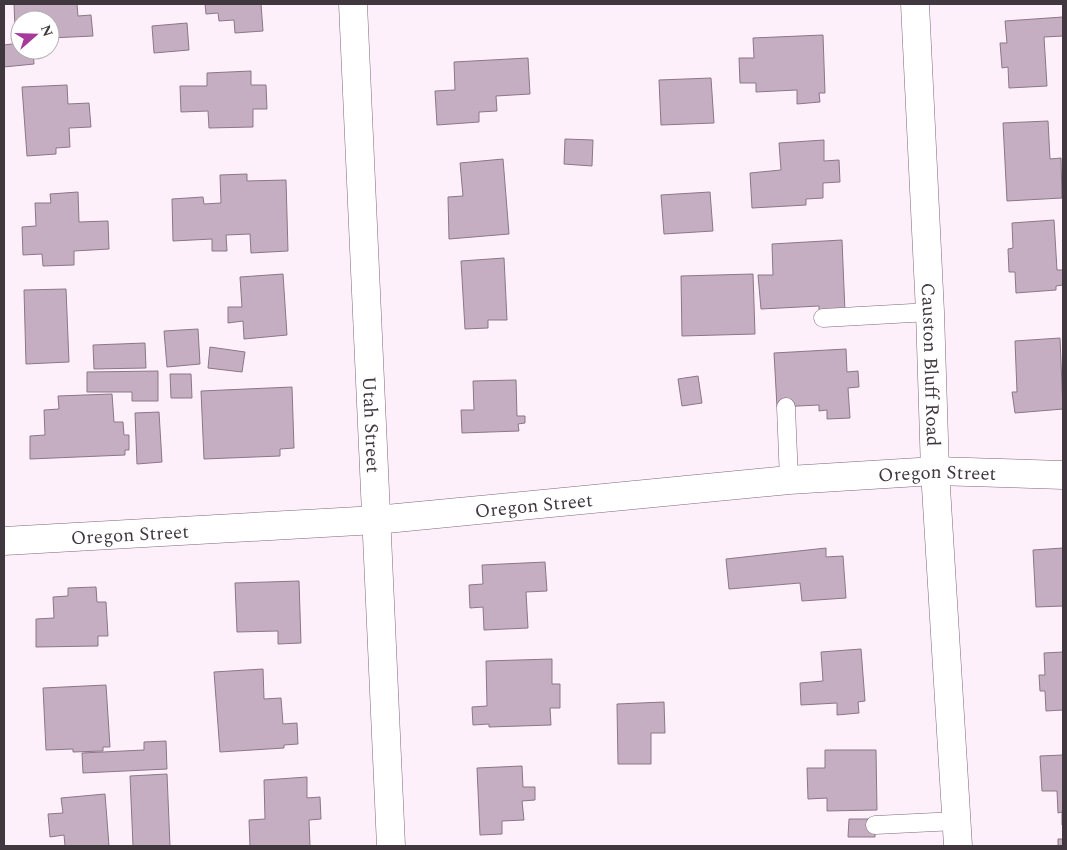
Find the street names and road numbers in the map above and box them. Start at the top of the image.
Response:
street label: Causton Bluff Road [913,282,947,447]
street label: Utah Street [354,376,387,474]
street label: Oregon Street [877,458,997,490]
street label: Oregon Street [474,486,594,526]
street label: Oregon Street [70,518,190,553]

